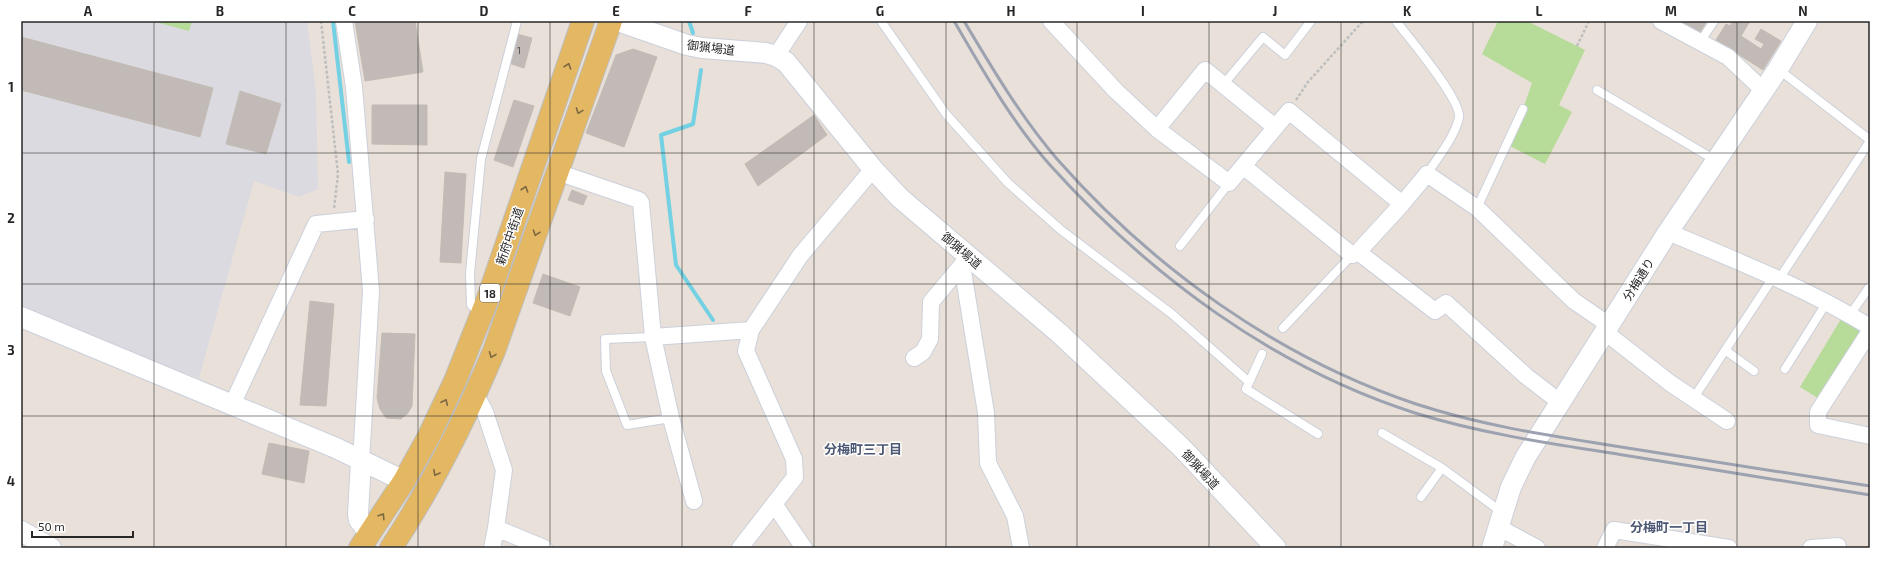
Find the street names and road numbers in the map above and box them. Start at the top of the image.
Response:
street label: 御猟場道 [686,37,736,57]
street label: 新府中街道 [493,205,525,267]
street label: 御猟場道 [939,229,985,271]
street label: 分梅通り [1619,255,1657,303]
road number: 18 [480,284,500,302]
street label: 御猟場道 [1180,447,1222,491]

